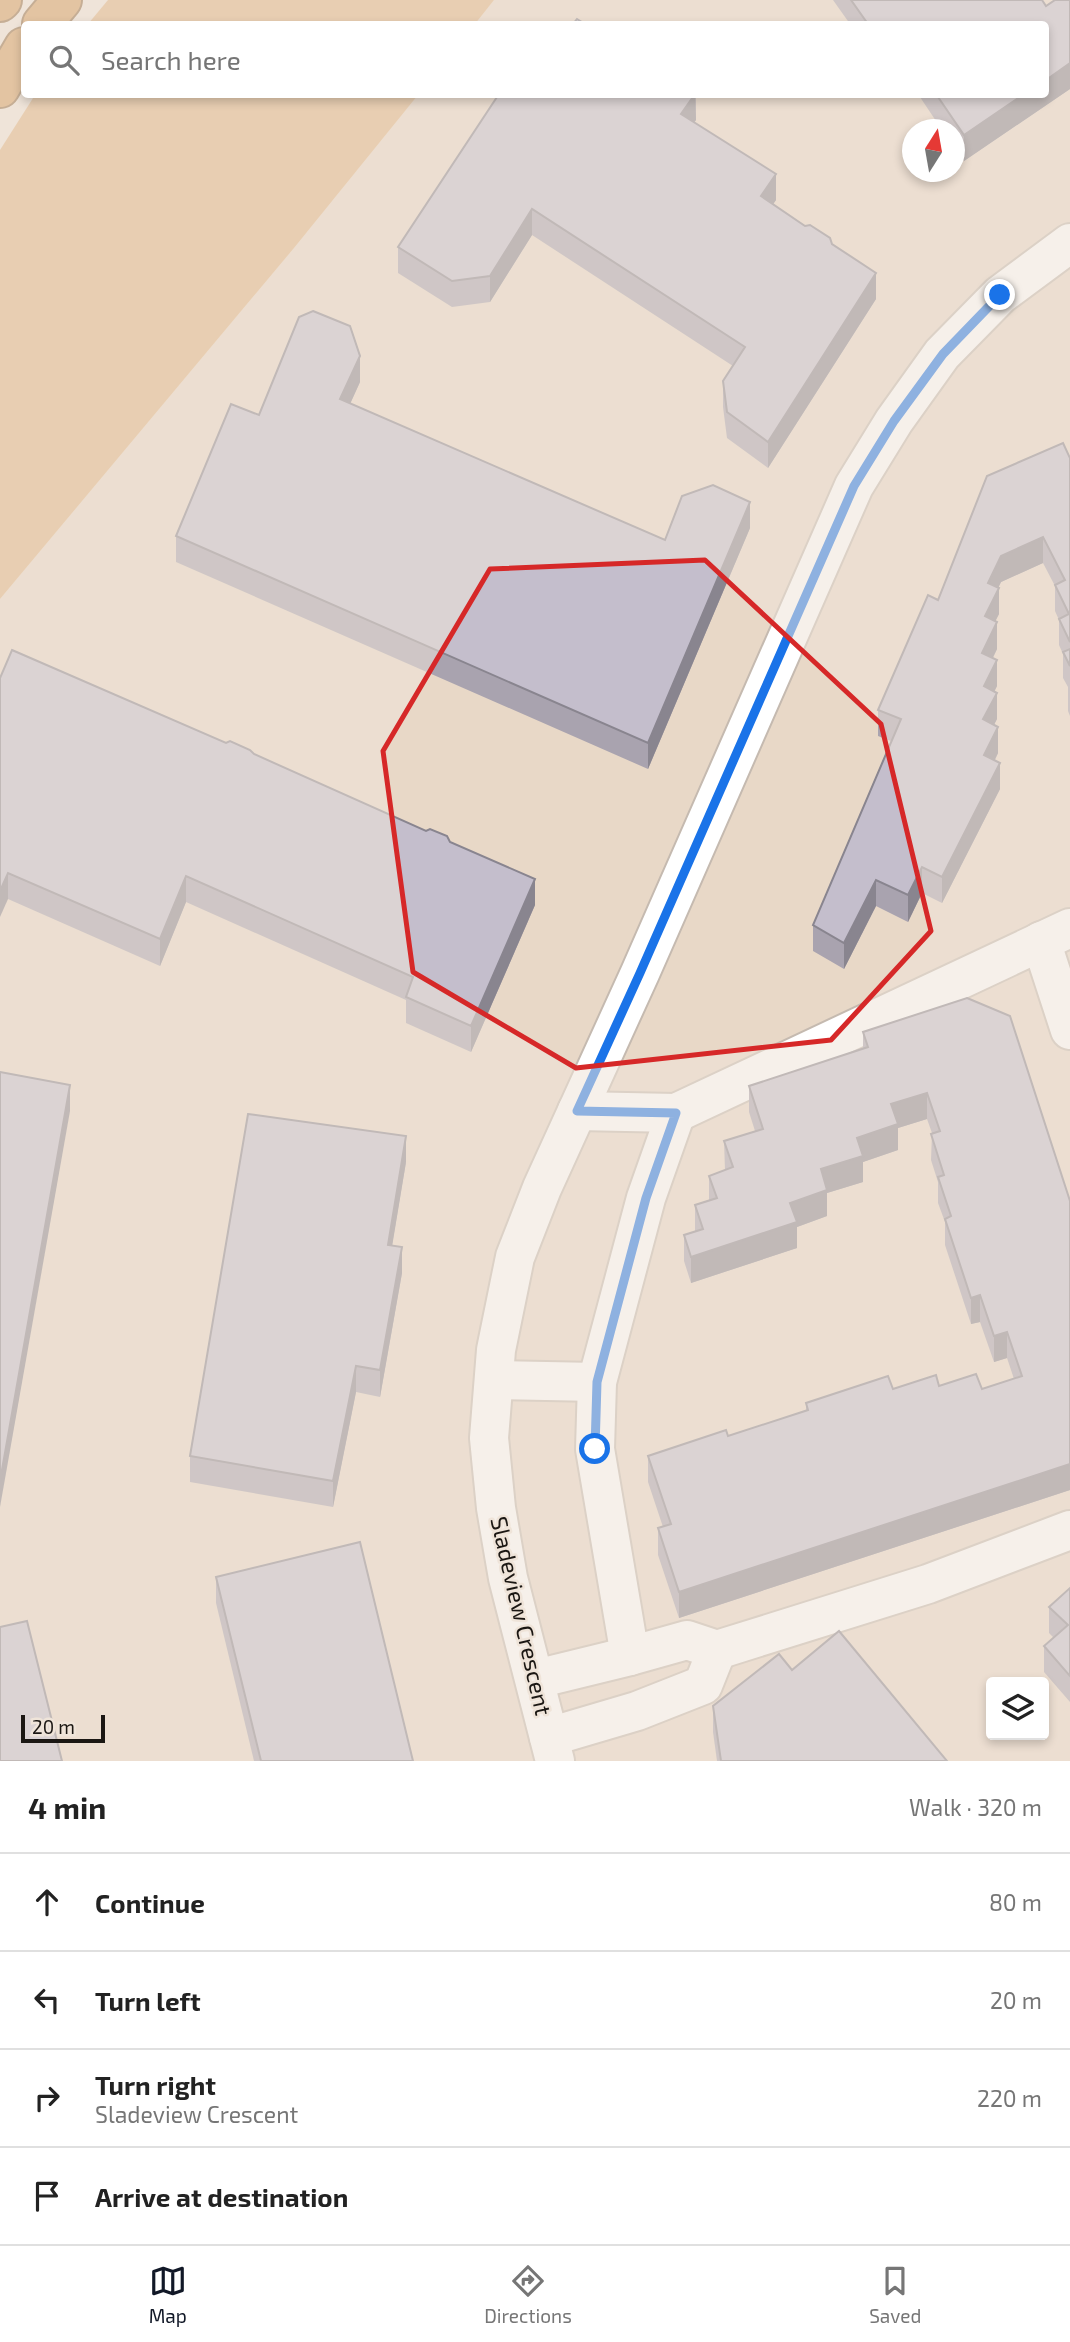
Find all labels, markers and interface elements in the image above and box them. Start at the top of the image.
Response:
search box [21,21,1049,98]
icon: search [45,41,83,79]
text: Search here [101,44,241,75]
north arrow [902,119,965,182]
route end [984,279,1015,310]
route start [579,1433,610,1464]
street label: Sladeview Crescent [485,1514,559,1718]
map controls [986,1677,1049,1740]
button: layers [986,1677,1049,1740]
scale bar [21,1712,105,1744]
text: 20 m [32,1715,75,1738]
text: 4 min [28,1789,106,1825]
text: Walk · 320 m [909,1793,1042,1821]
icon: ahead [28,1883,66,1921]
text: Continue [95,1887,205,1918]
text: 80 m [989,1888,1042,1916]
icon: left [28,1981,66,2019]
text: Turn left [95,1985,201,2016]
text: 20 m [990,1986,1042,2014]
text: Turn right [95,2069,216,2100]
icon: right [28,2079,66,2117]
text: 220 m [977,2084,1042,2112]
text: Sladeview Crescent [95,2100,298,2128]
icon: arrive [28,2177,66,2215]
text: Arrive at destination [95,2181,348,2212]
tab: Map [149,2262,187,2327]
tab: Directions [484,2262,572,2327]
tab: Saved [869,2262,921,2327]

